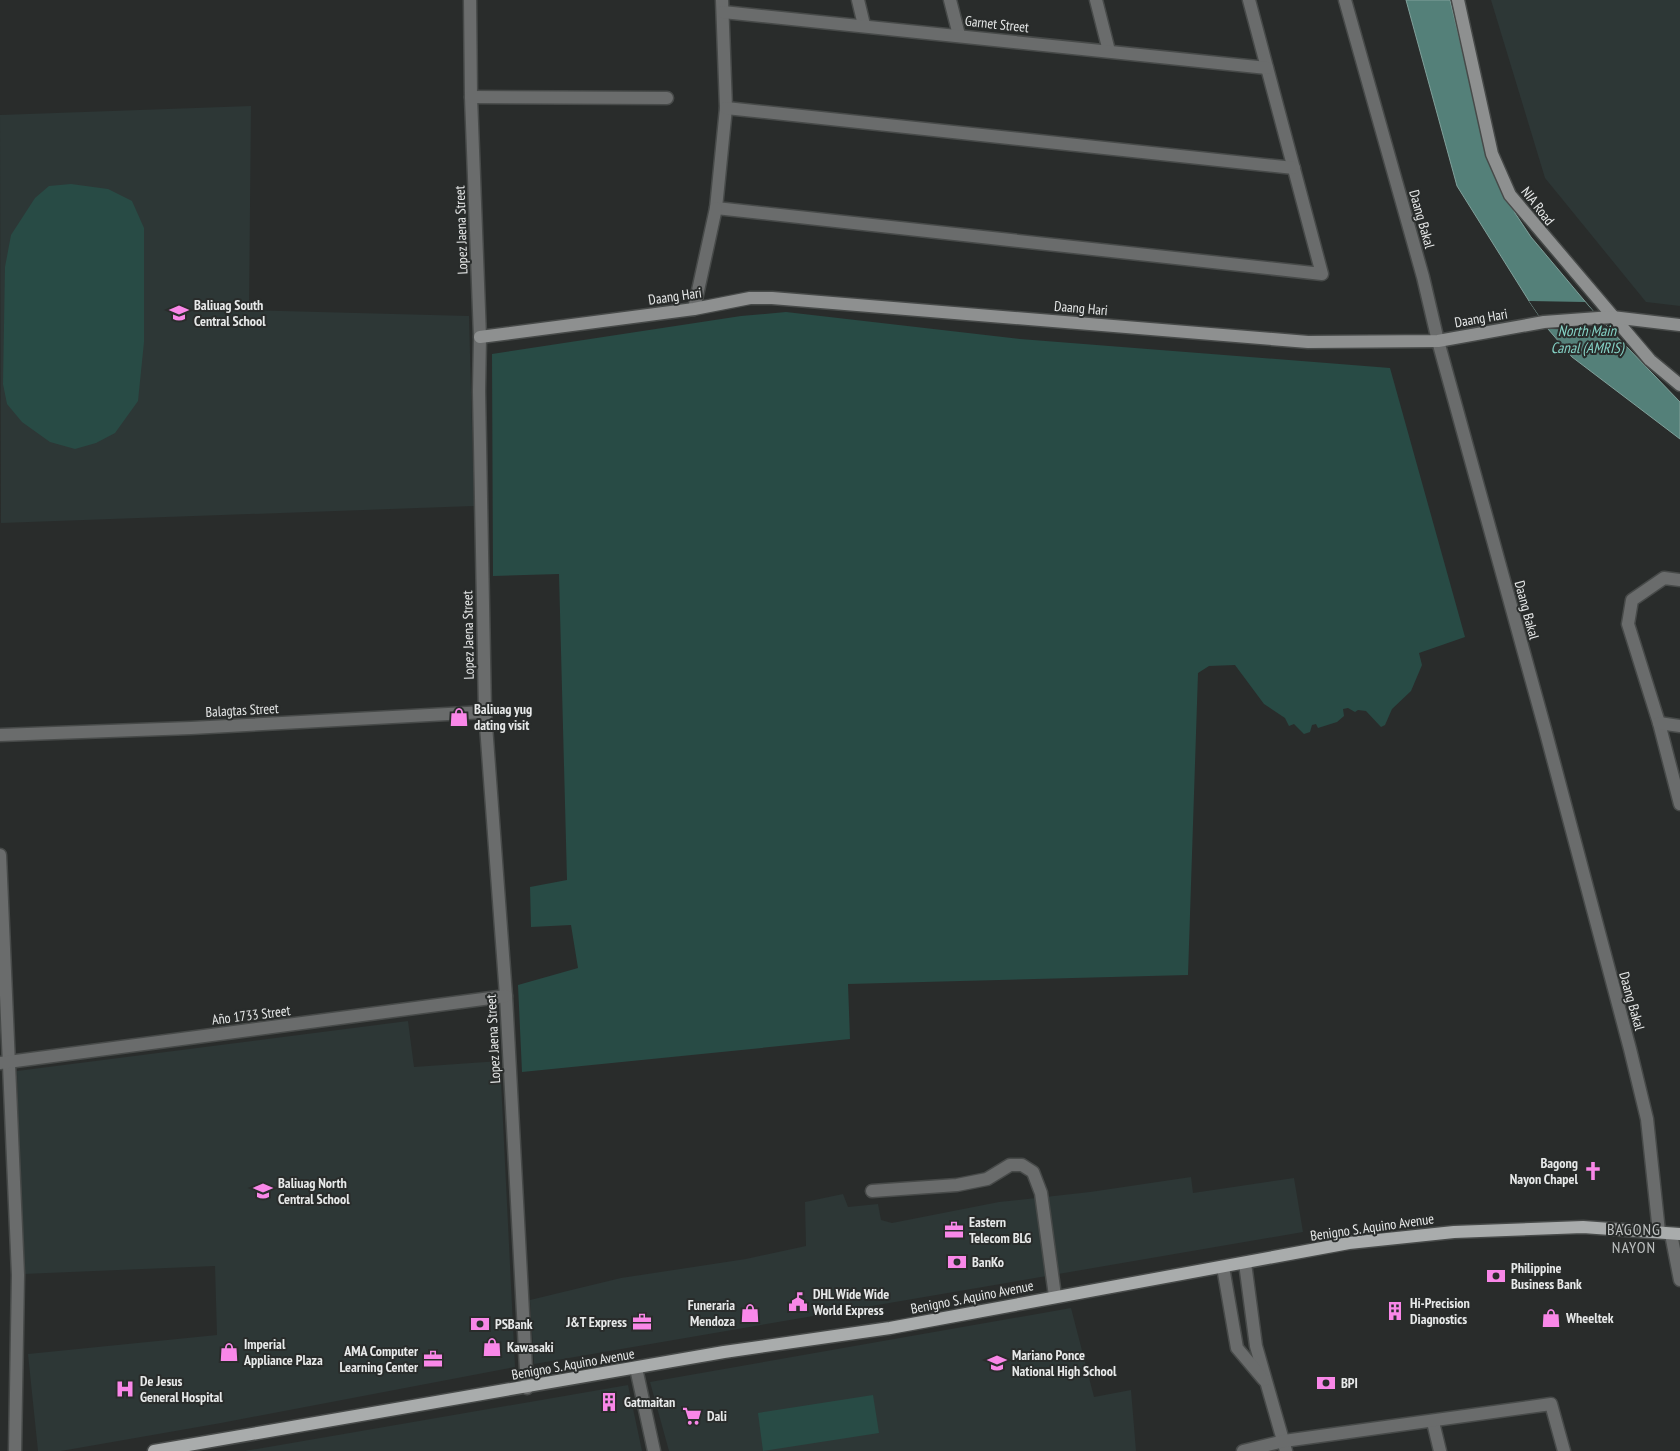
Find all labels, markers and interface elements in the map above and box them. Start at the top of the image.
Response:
street label: Garnet Street [964,12,1030,36]
street label: NIA Road [1517,183,1559,229]
street label: Lopez Jaena Street [450,185,472,275]
street label: Daang Bakal [1405,188,1439,251]
street label: Daang Hari [647,283,703,309]
place label: Baliuag South Central School [194,296,266,330]
street label: Daang Hari [1053,297,1109,319]
school or university icon: Baliuag South Central School [168,302,190,324]
street label: Daang Hari [1453,304,1509,332]
water label: North Main Canal (AMRIS) [1551,321,1625,357]
street label: Daang Bakal [1511,579,1544,642]
street label: Lopez Jaena Street [458,590,478,680]
street label: Balagtas Street [205,699,279,721]
place label: Baliuag yug dating visit [474,700,532,734]
shop icon: Baliuag yug dating visit [448,706,470,728]
street label: Daang Bakal [1615,970,1649,1033]
street label: Lopez Jaena Street [482,994,504,1084]
street label: Año 1733 Street [211,1001,291,1029]
place label: Bagong Nayon Chapel [1510,1154,1579,1188]
church icon: Bagong Nayon Chapel [1582,1160,1604,1182]
place label: Baliuag North Central School [278,1174,350,1208]
school or university icon: Baliuag North Central School [252,1180,274,1202]
street label: Benigno S. Aquino Avenue [1309,1209,1435,1245]
place label: Eastern Telecom BLG [969,1213,1031,1247]
office icon: Eastern Telecom BLG [943,1219,965,1241]
district label: BAGONG NAYON [1607,1219,1661,1257]
bank icon: BanKo [946,1251,968,1273]
place label: BanKo [972,1253,1004,1271]
place label: Philippine Business Bank [1511,1259,1582,1293]
bank icon: Philippine Business Bank [1485,1265,1507,1287]
street label: Benigno S. Aquino Avenue [909,1276,1035,1318]
place label: DHL Wide Wide World Express [812,1285,889,1319]
public building icon: DHL Wide Wide World Express [787,1291,809,1313]
place label: Hi-Precision Diagnostics [1410,1294,1470,1328]
place label: Funeraria Mendoza [688,1296,735,1330]
building icon: Hi-Precision Diagnostics [1384,1300,1406,1322]
shop icon: Funeraria Mendoza [739,1302,761,1324]
shop icon: Wheeltek [1540,1307,1562,1329]
place label: Wheeltek [1565,1309,1614,1327]
office icon: J&T Express [631,1311,653,1333]
bank icon: PSBank [469,1313,491,1335]
place label: J&T Express [565,1313,627,1331]
place label: PSBank [495,1315,533,1333]
place label: Imperial Appliance Plaza [243,1335,323,1369]
shop icon: Kawasaki [481,1336,503,1358]
place label: Kawasaki [507,1338,554,1356]
shop icon: Imperial Appliance Plaza [218,1341,240,1363]
place label: AMA Computer Learning Center [339,1342,419,1376]
street label: Benigno S. Aquino Avenue [510,1344,636,1384]
place label: Mariano Ponce National High School [1012,1346,1117,1380]
office icon: AMA Computer Learning Center [422,1348,444,1370]
school or university icon: Mariano Ponce National High School [986,1352,1008,1374]
place label: De Jesus General Hospital [140,1372,223,1406]
bank icon: BPI [1315,1372,1337,1394]
place label: BPI [1341,1374,1358,1392]
hospital icon: De Jesus General Hospital [114,1378,136,1400]
building icon: Gatmaitan [598,1391,620,1413]
place label: Gatmaitan [624,1393,675,1411]
supermarket icon: Dali [681,1405,703,1427]
place label: Dali [707,1407,727,1425]

